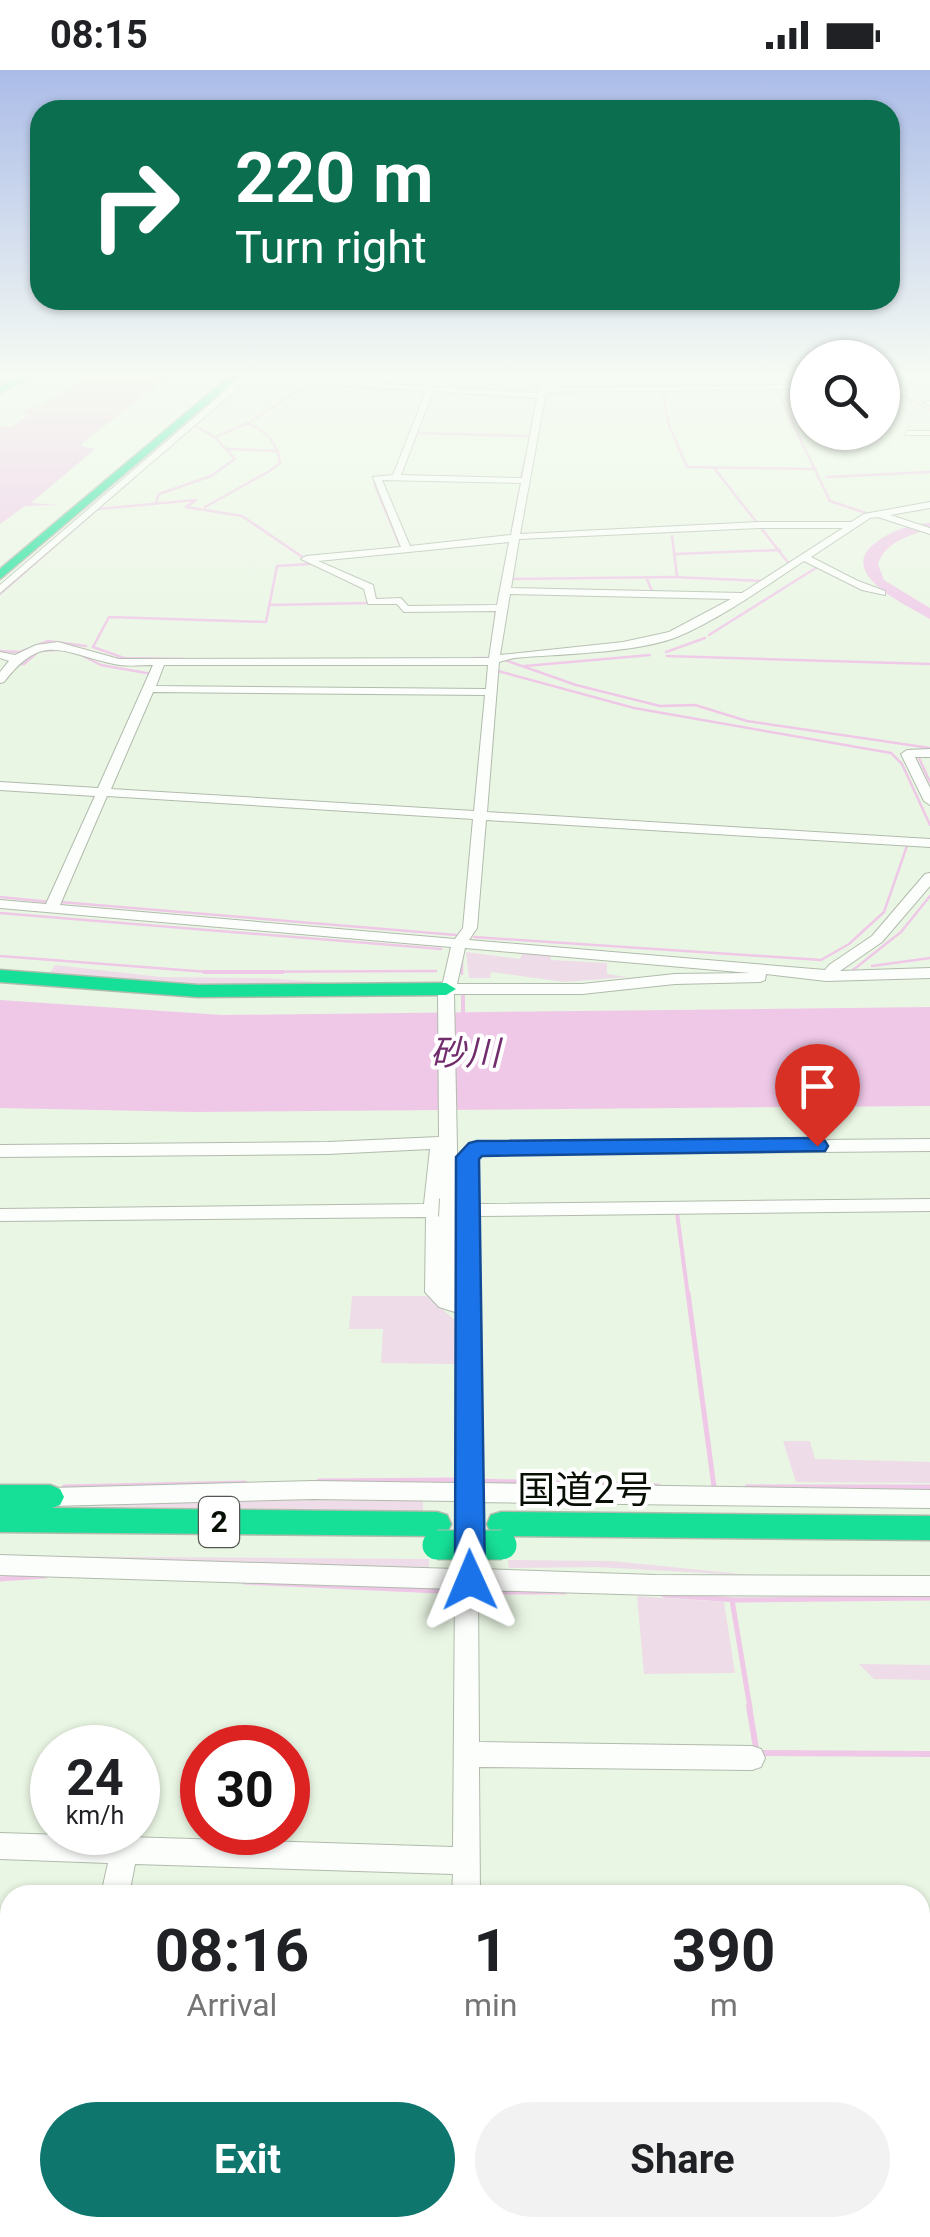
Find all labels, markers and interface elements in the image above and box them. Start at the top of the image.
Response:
text: 08:15 [50,13,148,57]
text: 220 m [235,137,434,219]
icon: right [70,140,200,270]
text: Turn right [235,221,427,274]
map controls [790,340,900,450]
button: search [790,340,900,450]
water label: 砂川 [430,1033,504,1074]
pin [775,1044,860,1147]
icon: arrive [790,1059,845,1114]
street label: 国道2号 [517,1468,653,1512]
road number: 2 [199,1497,239,1547]
position arrow [418,1528,522,1632]
speed limit sign: 30 [180,1725,310,1855]
text: 24 [66,1749,124,1807]
text: km/h [66,1801,124,1830]
text: 08:16 [155,1915,309,1986]
text: 1 [473,1915,508,1986]
text: 390 [672,1915,775,1986]
text: Arrival [187,1986,277,2024]
text: min [464,1986,517,2024]
text: m [710,1986,738,2024]
button: Exit [40,2102,455,2217]
button: Share [475,2102,890,2217]

